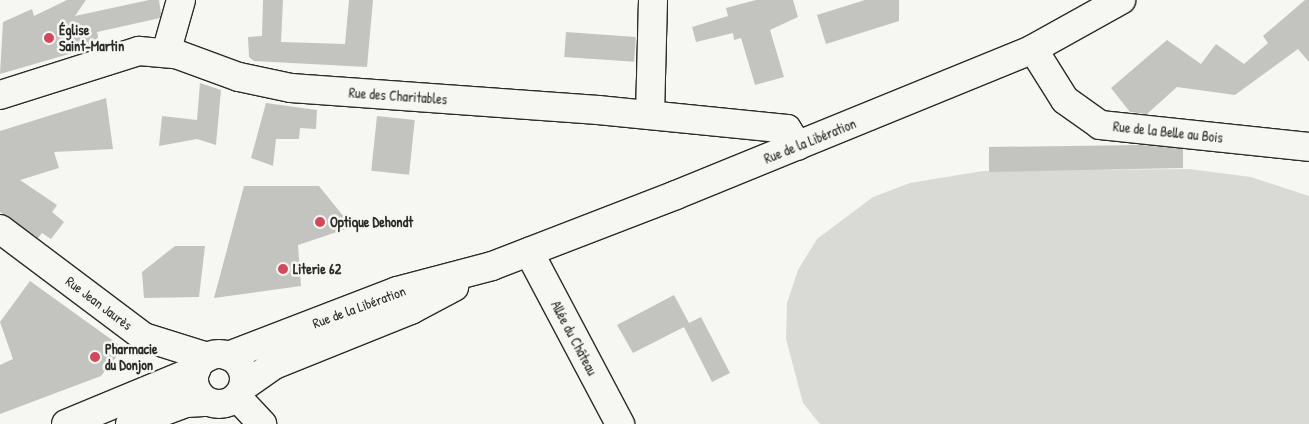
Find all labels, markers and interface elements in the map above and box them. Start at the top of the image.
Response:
place label: Église Saint-Martin [59,22,124,54]
marker: Église Saint-Martin [43,32,55,44]
street label: Rue des Charitables [348,84,448,108]
street label: Rue de la Libération [761,115,859,167]
street label: Rue de la Belle au Bois [1112,118,1224,146]
place label: Optique Dehondt [330,214,413,230]
marker: Optique Dehondt [314,216,326,228]
place label: Literie 62 [293,261,341,277]
marker: Literie 62 [277,263,289,275]
street label: Rue Jean Jaurès [62,272,136,334]
street label: Rue de la Libération [310,282,408,332]
street label: Allée du Château [547,298,601,378]
place label: Pharmacie du Donjon [105,341,158,374]
marker: Pharmacie du Donjon [89,351,101,363]

